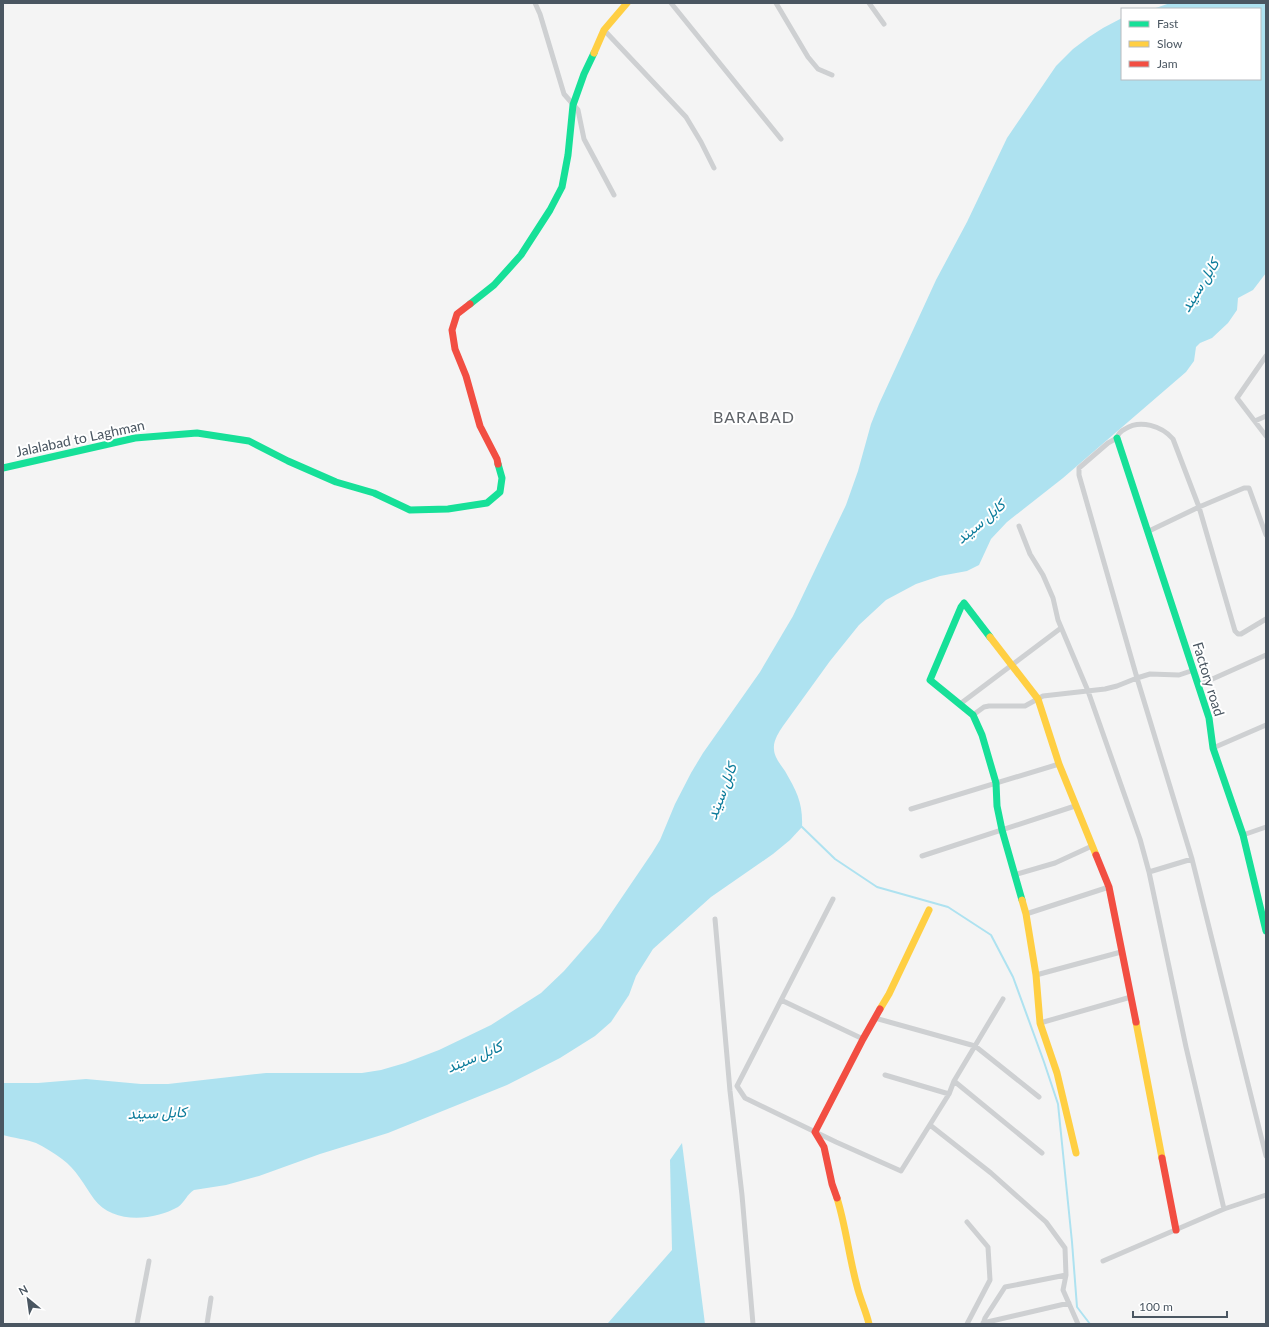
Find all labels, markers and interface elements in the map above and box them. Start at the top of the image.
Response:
legend [1121,8,1261,80]
text: Fast [1157,16,1179,31]
text: Slow [1157,36,1183,51]
text: Jam [1157,56,1178,71]
water label: کابل سيند [1176,253,1224,315]
district label: BARABAD [713,407,795,426]
street label: Jalalabad to Laghman [14,416,146,460]
water label: کابل سيند [952,494,1011,548]
street label: Factory road [1190,640,1228,718]
water label: کابل سيند [702,758,742,822]
water label: کابل سيند [443,1035,507,1077]
water label: کابل سيند [127,1102,189,1123]
north arrow [8,1279,48,1319]
text: N [16,1282,30,1298]
scale bar [1133,1293,1227,1319]
text: 100 m [1139,1299,1173,1314]

